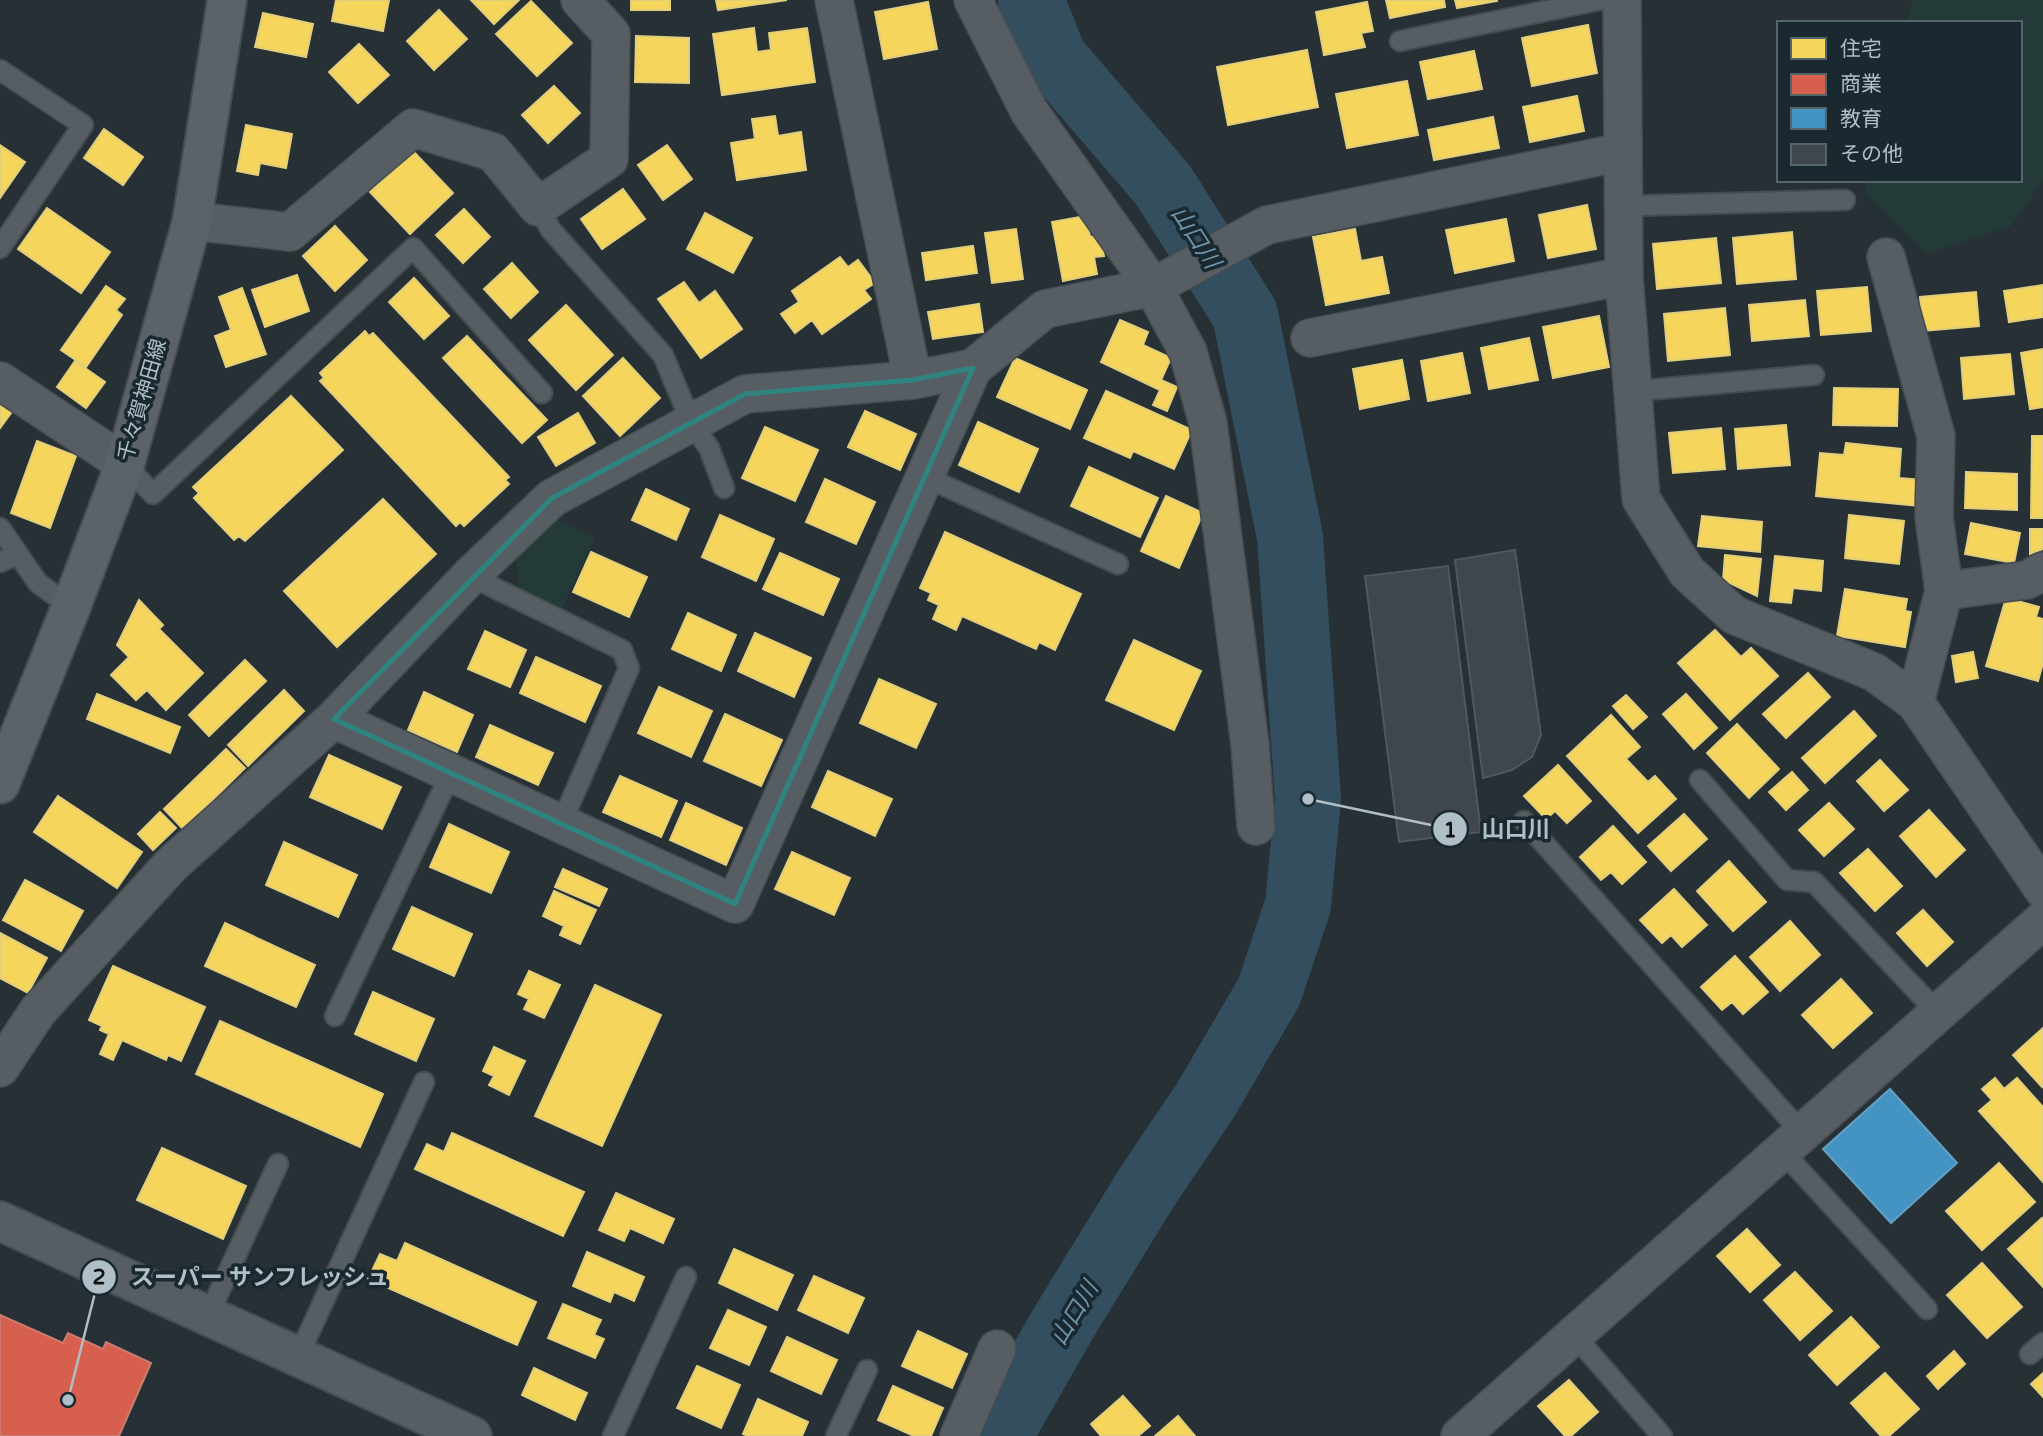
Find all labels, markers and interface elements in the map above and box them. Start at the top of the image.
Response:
legend [1777,21,2022,182]
text: 住宅 [1840,37,1882,62]
text: 商業 [1840,72,1882,97]
text: 教育 [1840,107,1882,132]
text: その他 [1840,142,1903,167]
water label: 山口川 [1165,201,1227,277]
street label: 千々賀神田線 [113,336,172,464]
callout: 山口川 [1432,807,1564,851]
text: 山口川 [1482,816,1551,844]
text: 1 [1443,818,1457,843]
callout: スーパー サンフレッシュ [81,1255,403,1299]
text: スーパー サンフレッシュ [131,1264,389,1292]
text: 2 [92,1265,106,1290]
water label: 山口川 [1045,1274,1106,1350]

